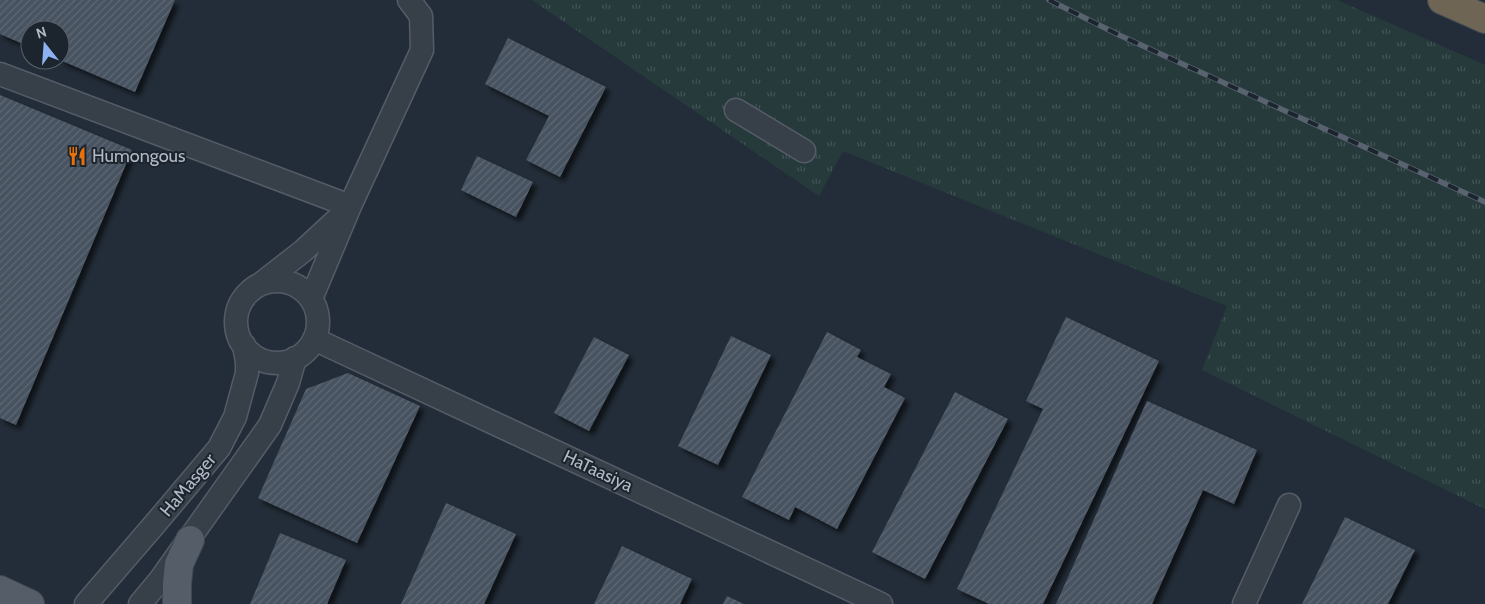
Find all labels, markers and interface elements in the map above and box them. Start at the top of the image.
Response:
north arrow [20,20,70,70]
text: N [34,23,49,43]
restaurant icon: Humongous [66,145,88,167]
place label: Humongous [92,145,185,167]
street label: HaTaasiya [560,445,637,497]
street label: HaMasger [155,449,221,521]

